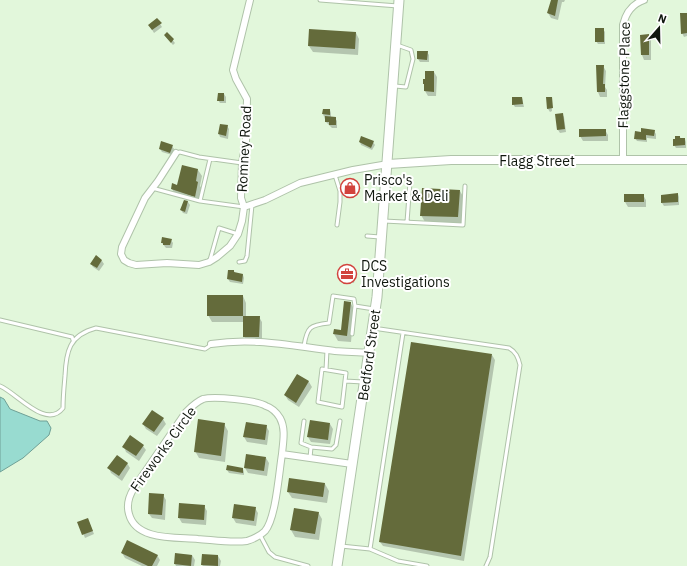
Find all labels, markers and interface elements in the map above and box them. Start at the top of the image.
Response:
north arrow [639,8,679,48]
text: N [656,11,669,27]
street label: Flaggstone Place [614,21,634,129]
street label: Romney Road [233,105,255,193]
street label: Flagg Street [499,152,575,170]
place label: Prisco's Market & Deli [364,171,448,205]
shop icon: Prisco's Market & Deli [339,177,361,199]
place label: DCS Investigations [361,257,450,291]
office icon: DCS Investigations [336,263,358,285]
street label: Bedford Street [354,308,384,402]
street label: Fireworks Circle [126,403,200,495]

